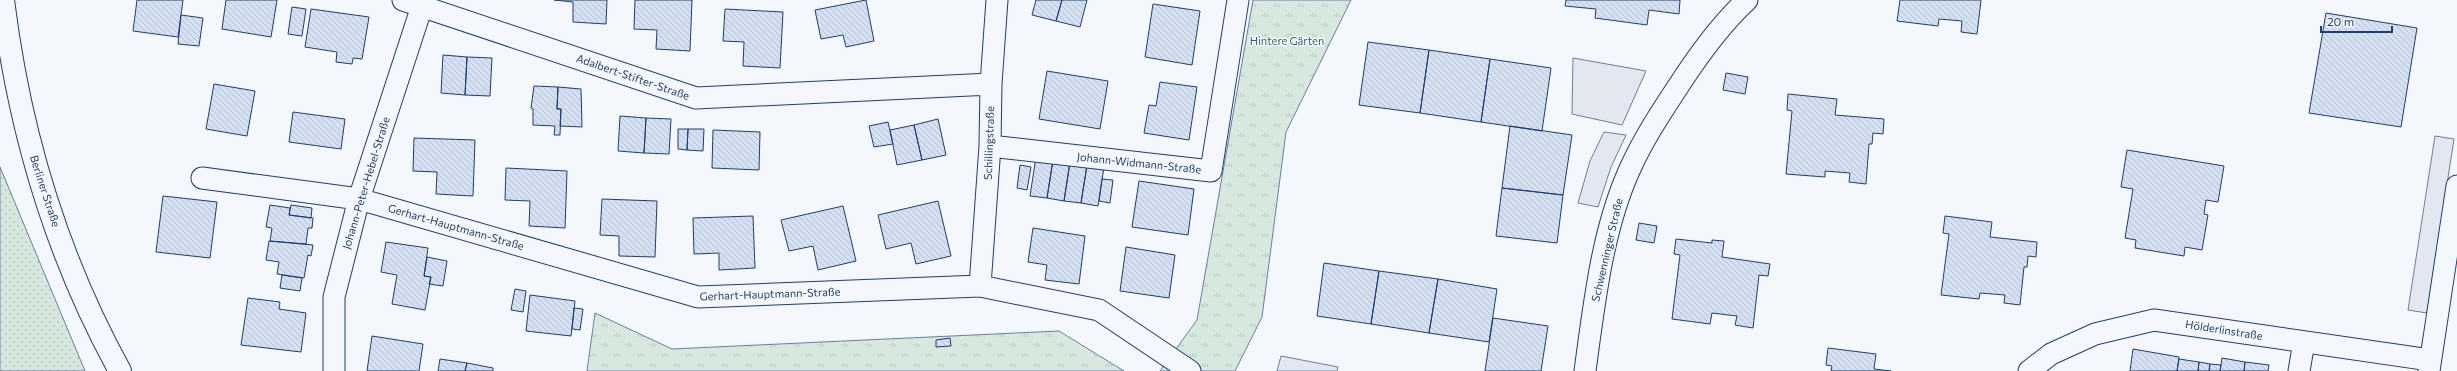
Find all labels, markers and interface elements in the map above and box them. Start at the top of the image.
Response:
scale bar [2321,8,2392,34]
text: 20 m [2327,14,2354,28]
park label: Hintere Gärten [1250,34,1324,47]
street label: Adalbert-Stifter-Straße [575,51,692,102]
street label: Schillingstraße [981,106,996,180]
street label: Johann-Peter-Hebel-Straße [339,115,393,251]
street label: Johann-Widmann-Straße [1076,150,1202,177]
street label: Berliner Straße [28,153,63,229]
street label: Schwenninger Straße [1588,197,1625,303]
street label: Gerhart-Hauptmann-Straße [387,201,526,252]
street label: Gerhart-Hauptmann-Straße [699,285,841,302]
street label: Hölderlinstraße [2185,317,2264,342]

